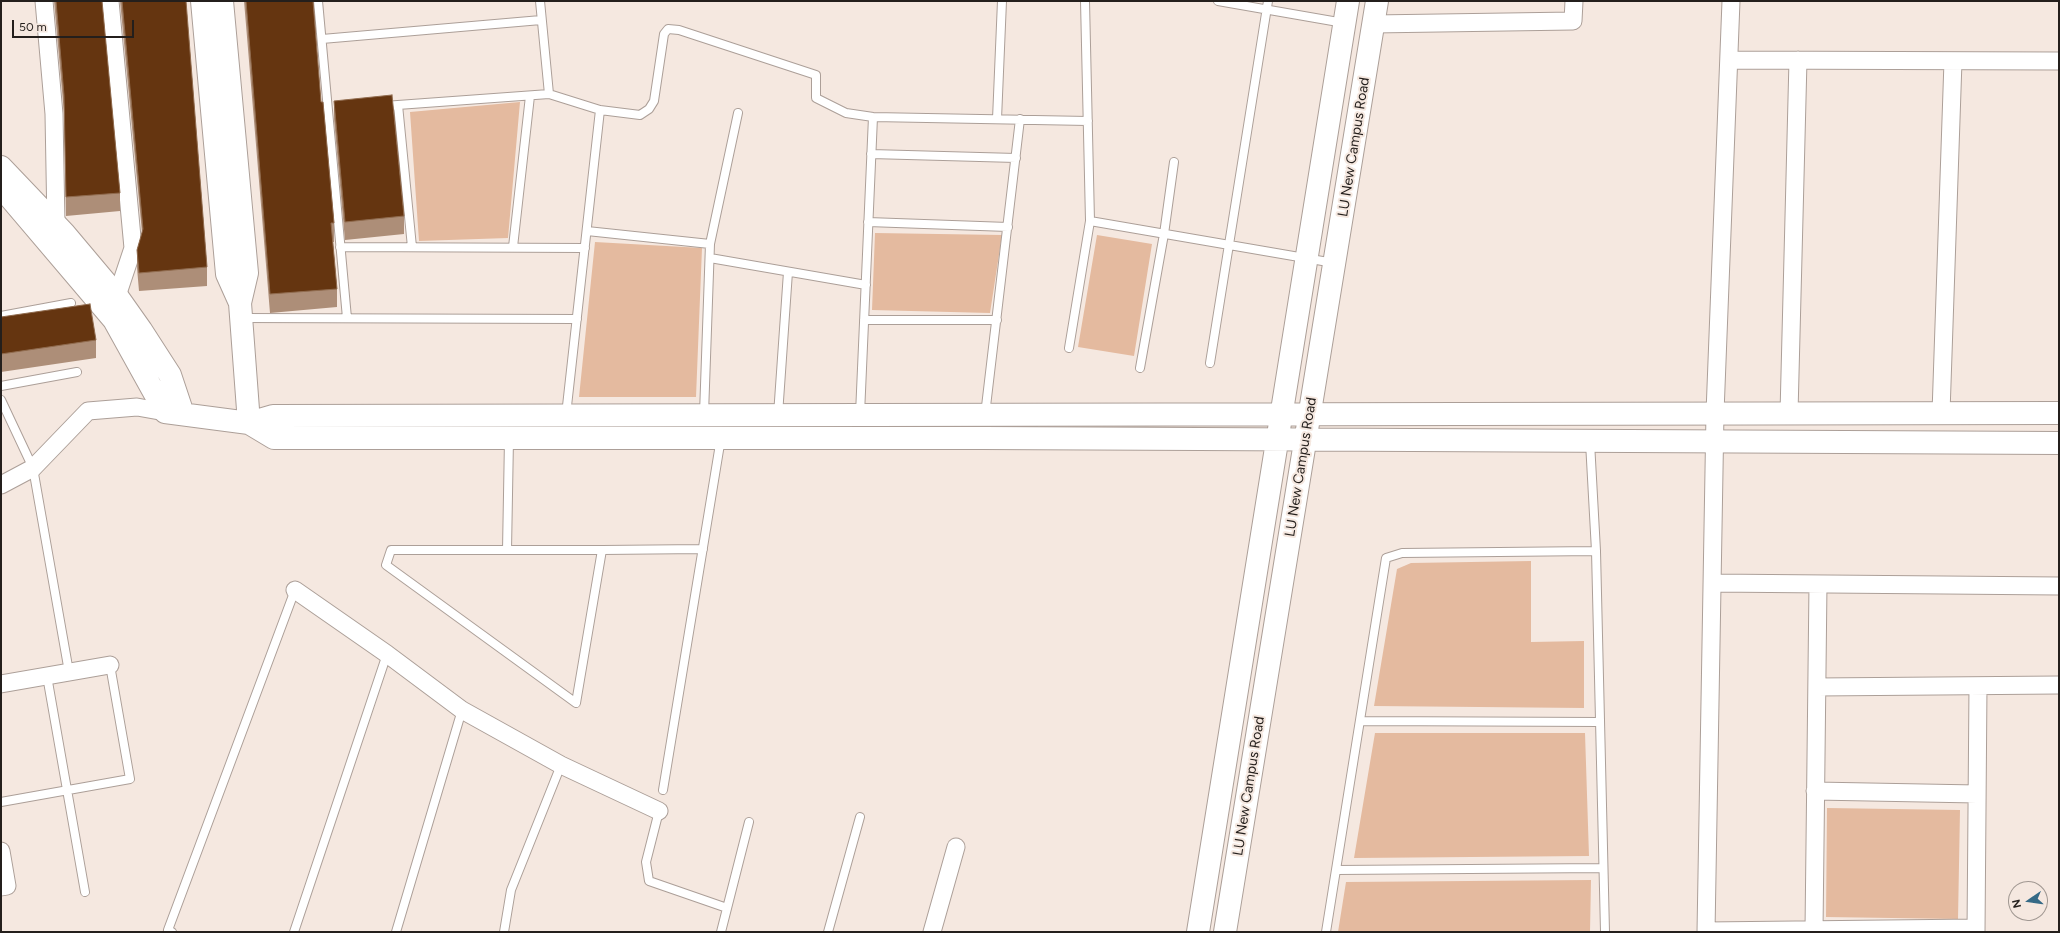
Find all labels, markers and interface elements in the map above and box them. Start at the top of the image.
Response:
scale bar [14,12,136,38]
text: 50 m [19,20,47,34]
street label: LU New Campus Road [1335,76,1373,218]
street label: LU New Campus Road [1282,396,1320,538]
street label: LU New Campus Road [1230,715,1268,857]
north arrow [2008,881,2048,921]
text: N [2010,898,2024,909]

